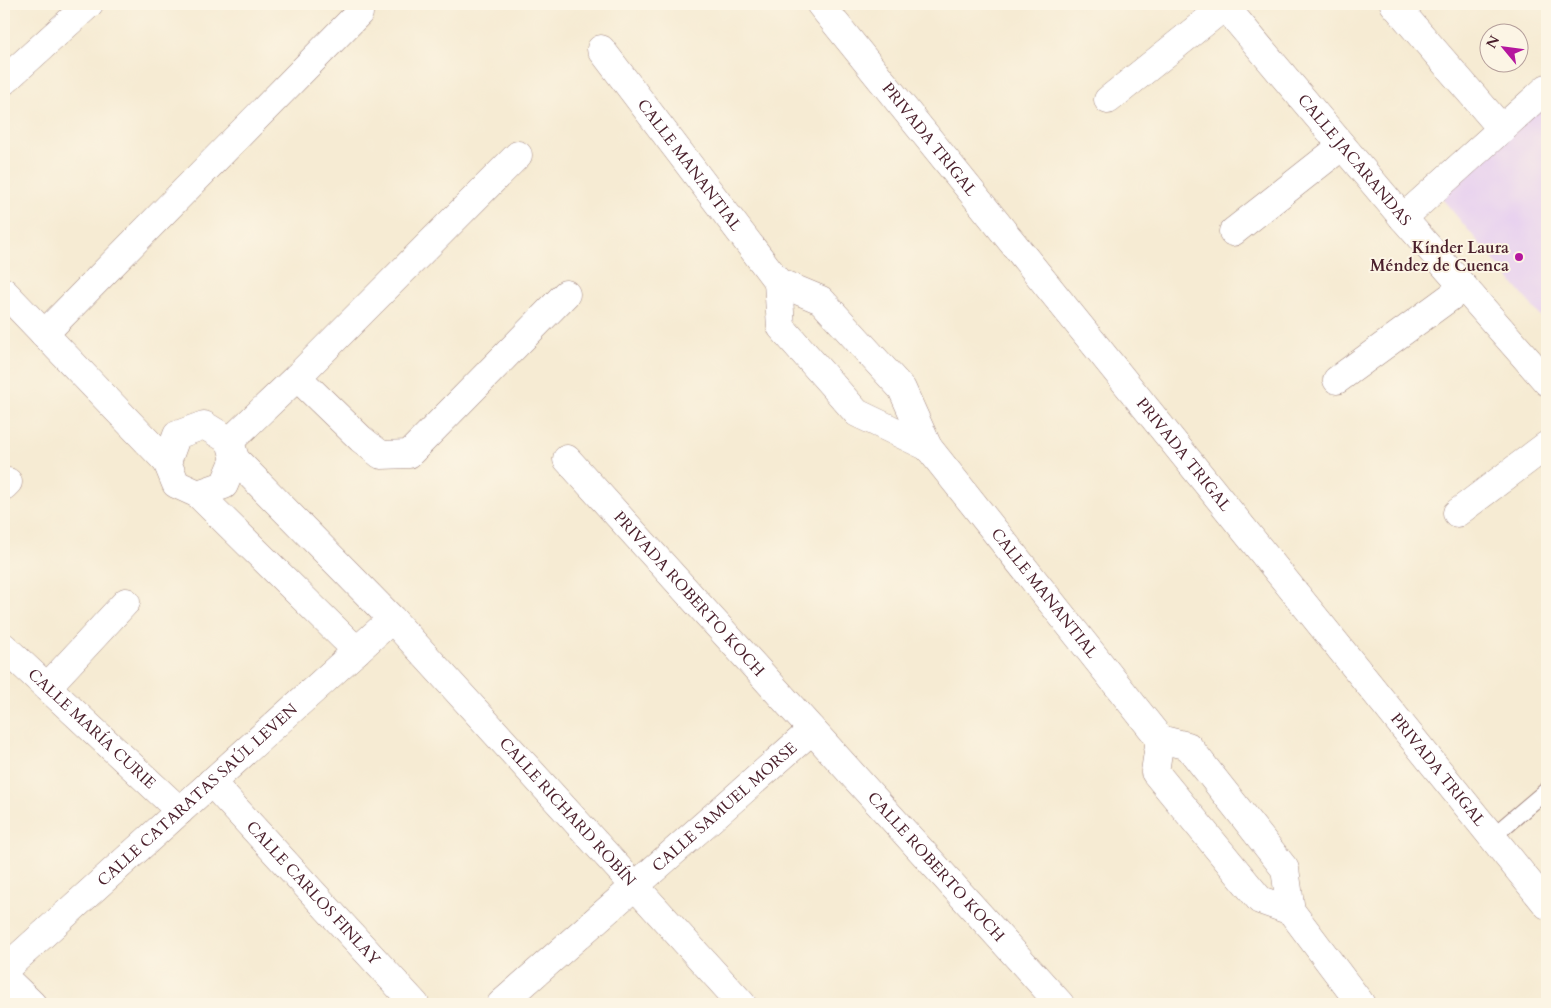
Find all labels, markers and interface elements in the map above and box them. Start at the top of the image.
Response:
north arrow [1478,22,1528,72]
text: N [1482,32,1504,52]
street label: PRIVADA TRIGAL [877,78,982,201]
street label: CALLE JACARANDAS [1292,89,1416,231]
street label: CALLE MANANTIAL [632,95,747,236]
place label: Kínder Laura Méndez de Cuenca [1370,237,1509,277]
marker: Kínder Laura Méndez de Cuenca [1513,251,1525,263]
street label: PRIVADA TRIGAL [1131,393,1236,516]
street label: PRIVADA ROBERTO KOCH [609,507,770,681]
street label: CALLE MANANTIAL [986,524,1103,663]
street label: CALLE MARÍA CURIE [23,664,161,794]
street label: CALLE CATARATAS SAÚL LEVEN [93,698,303,891]
street label: PRIVADA TRIGAL [1385,708,1491,831]
street label: CALLE RICHARD ROBÍN [494,733,641,891]
street label: CALLE SAMUEL MORSE [647,737,802,877]
street label: CALLE ROBERTO KOCH [862,787,1010,947]
street label: CALLE CARLOS FINLAY [241,816,385,970]

